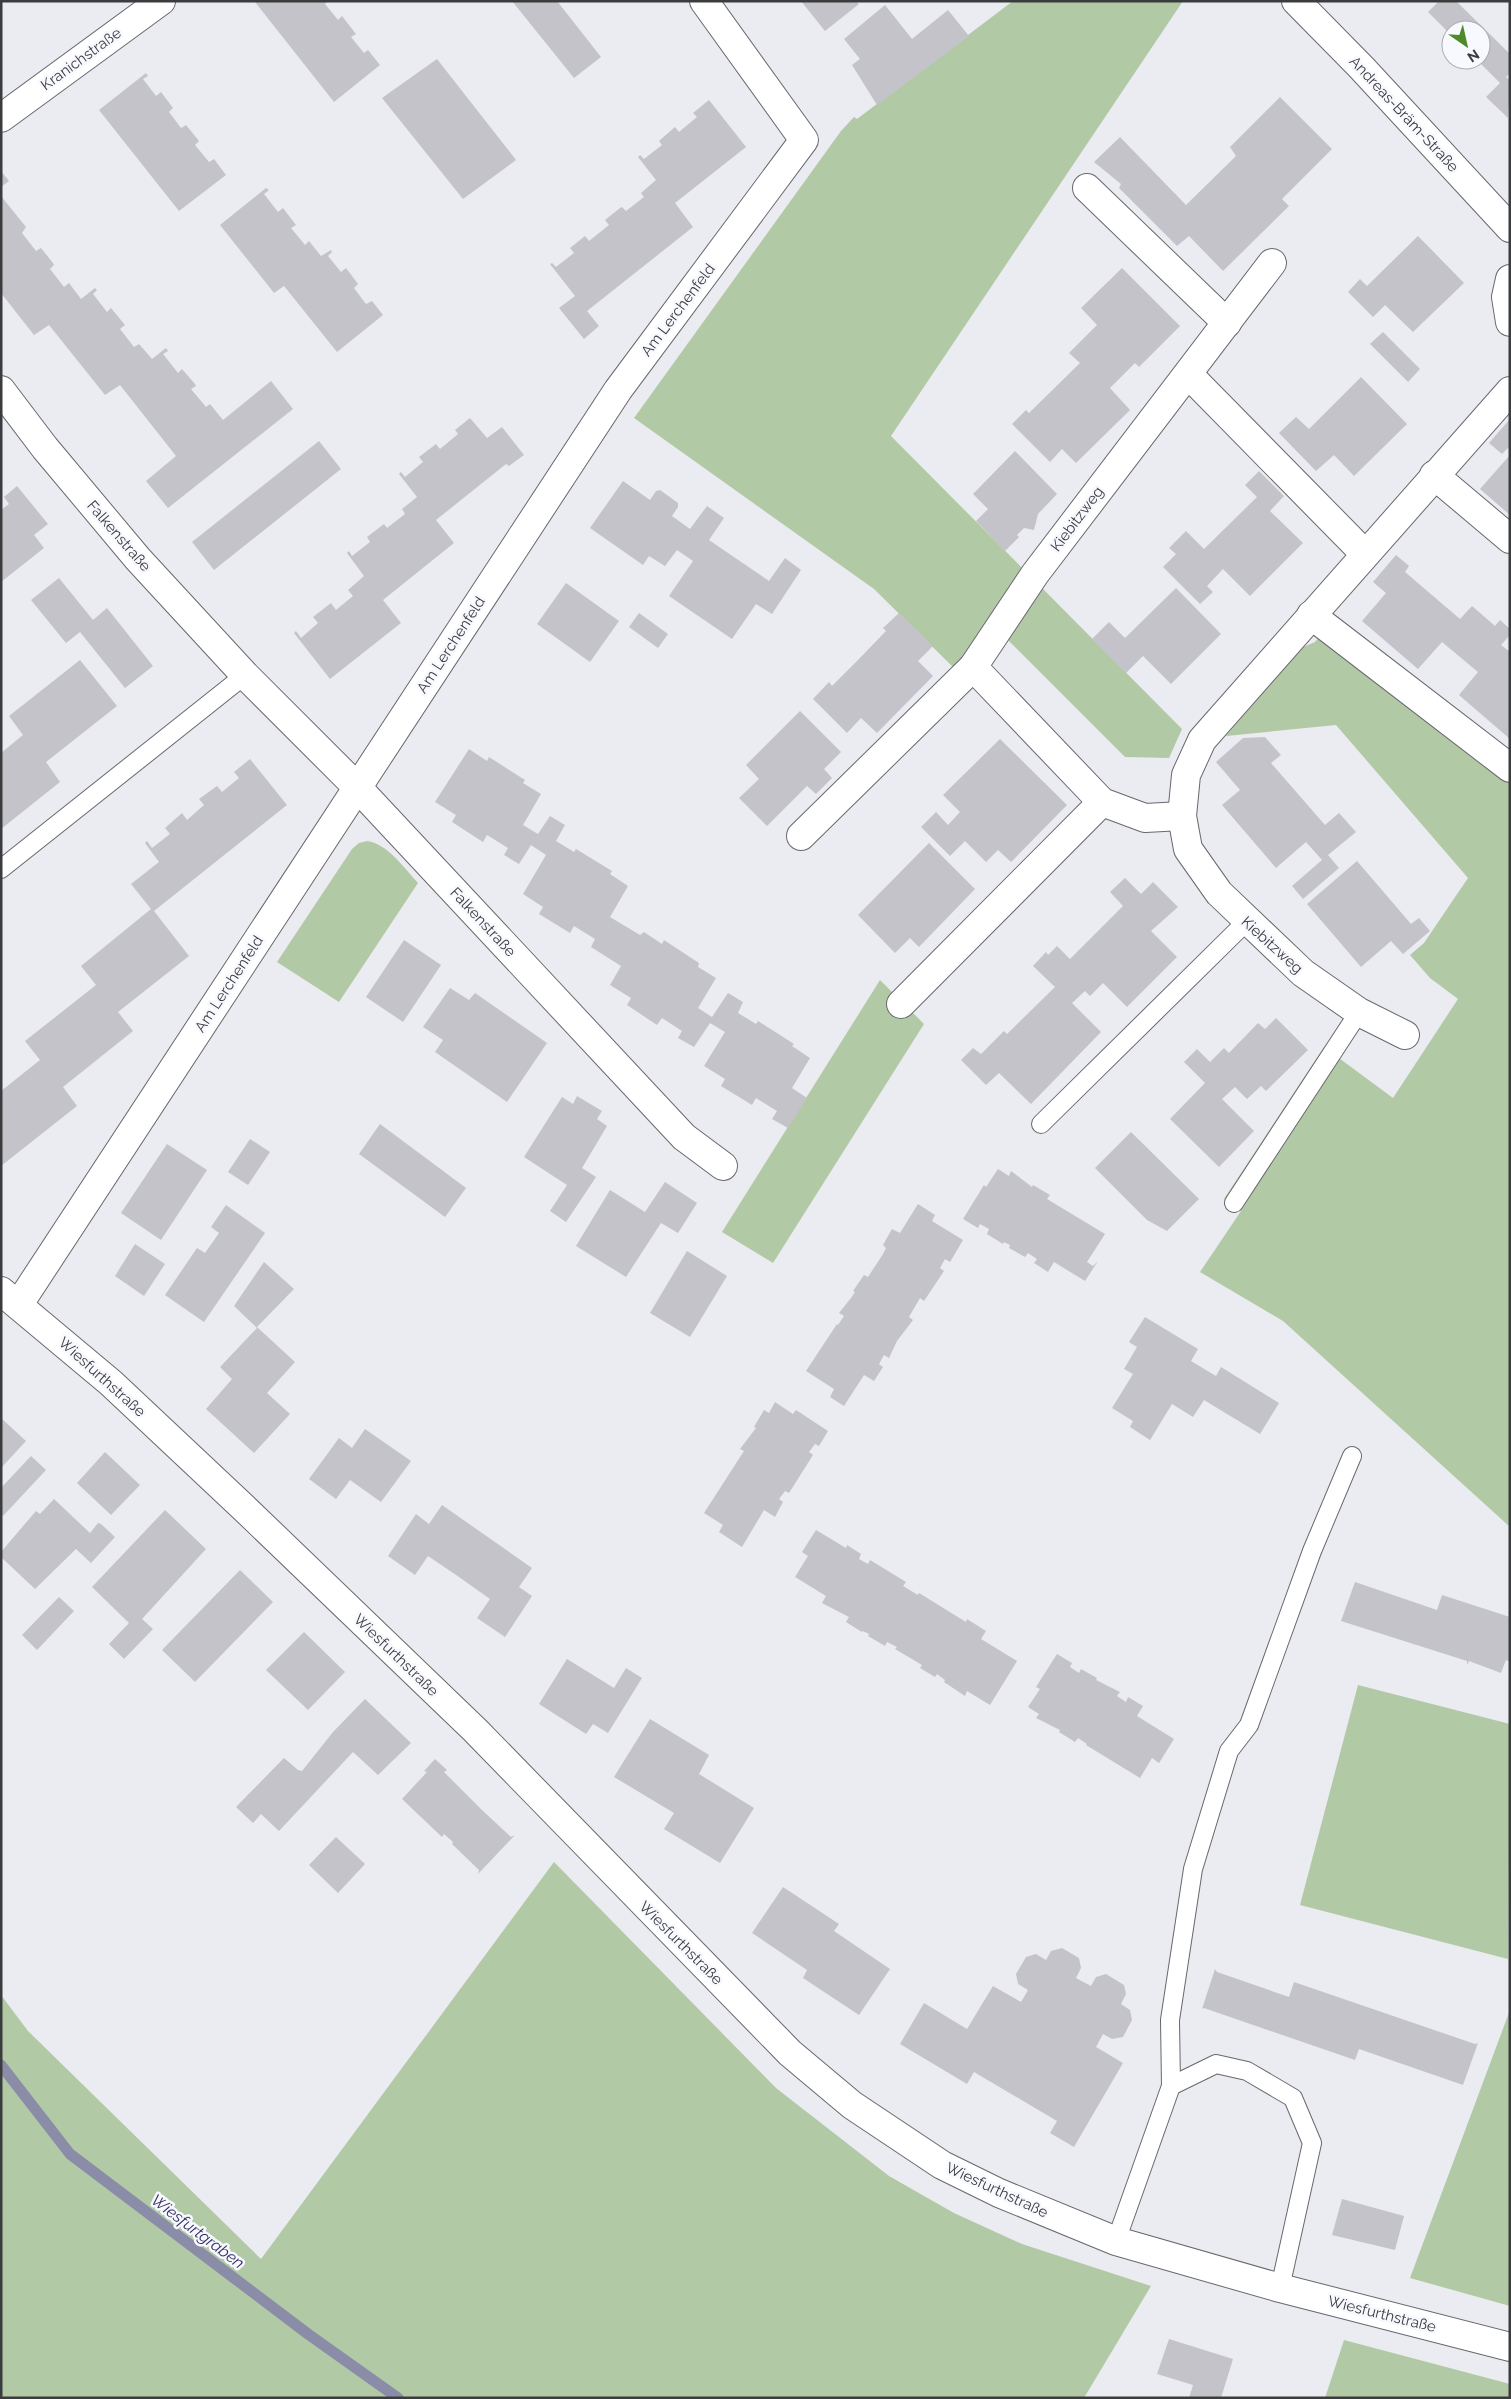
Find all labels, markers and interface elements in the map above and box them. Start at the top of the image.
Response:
north arrow [1441,20,1491,70]
street label: Kranichstraße [37,24,125,94]
text: N [1464,46,1482,65]
street label: Andreas-Bräm-Straße [1346,52,1462,176]
street label: Am Lerchenfeld [637,260,719,360]
street label: Kiebitzweg [1047,483,1107,555]
street label: Falkenstraße [83,497,155,575]
street label: Am Lerchenfeld [413,593,489,697]
street label: Falkenstraße [446,884,520,960]
street label: Kiebitzweg [1237,913,1307,977]
street label: Am Lerchenfeld [191,932,267,1036]
street label: Wiesfurthstraße [55,1333,149,1421]
street label: Wiesfurthstraße [350,1610,442,1700]
street label: Wiesfurthstraße [636,1898,727,1989]
street label: Wiesfurthstraße [943,2158,1051,2222]
water label: Wiesfurtgraben [147,2190,248,2273]
street label: Wiesfurthstraße [1326,2292,1438,2336]

